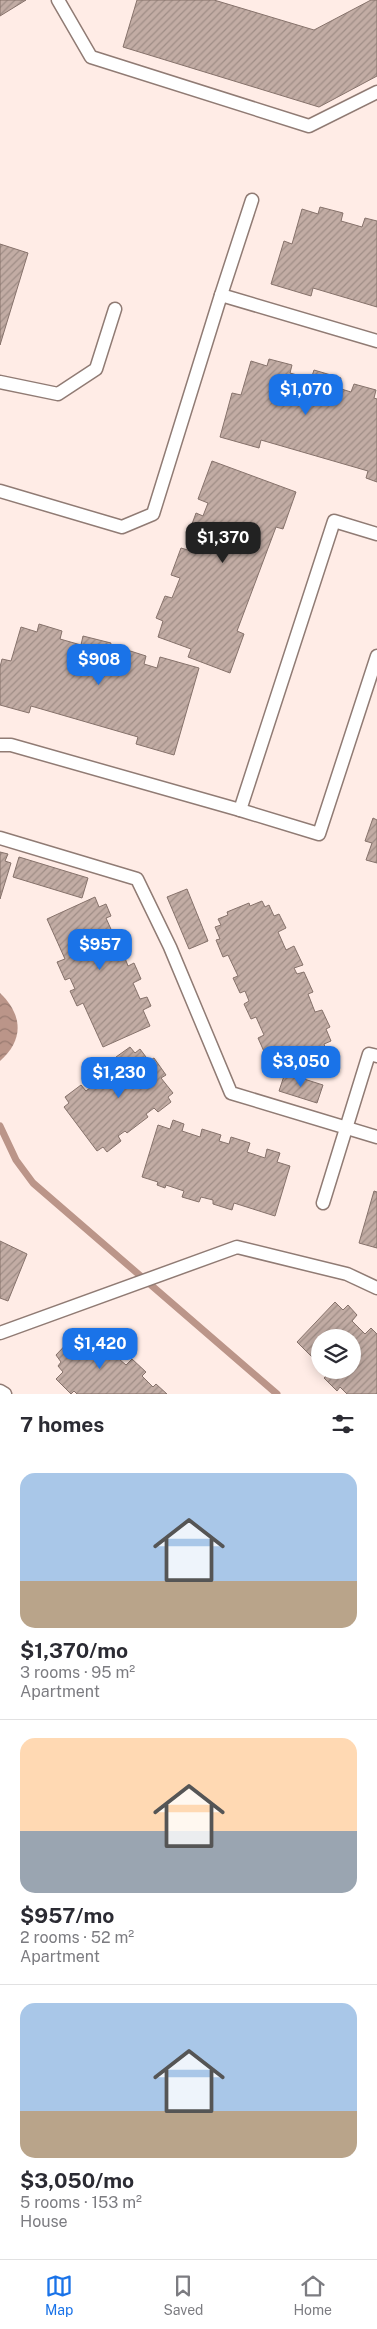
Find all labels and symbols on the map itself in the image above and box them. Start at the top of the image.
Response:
pin: $1,070 [265,374,347,416]
pin: $1,370 [182,522,264,564]
pin: $908 [69,644,129,686]
pin: $957 [70,928,130,971]
pin: $3,050 [260,1046,342,1088]
pin: $1,230 [78,1056,160,1099]
pin: $1,420 [59,1328,141,1370]

